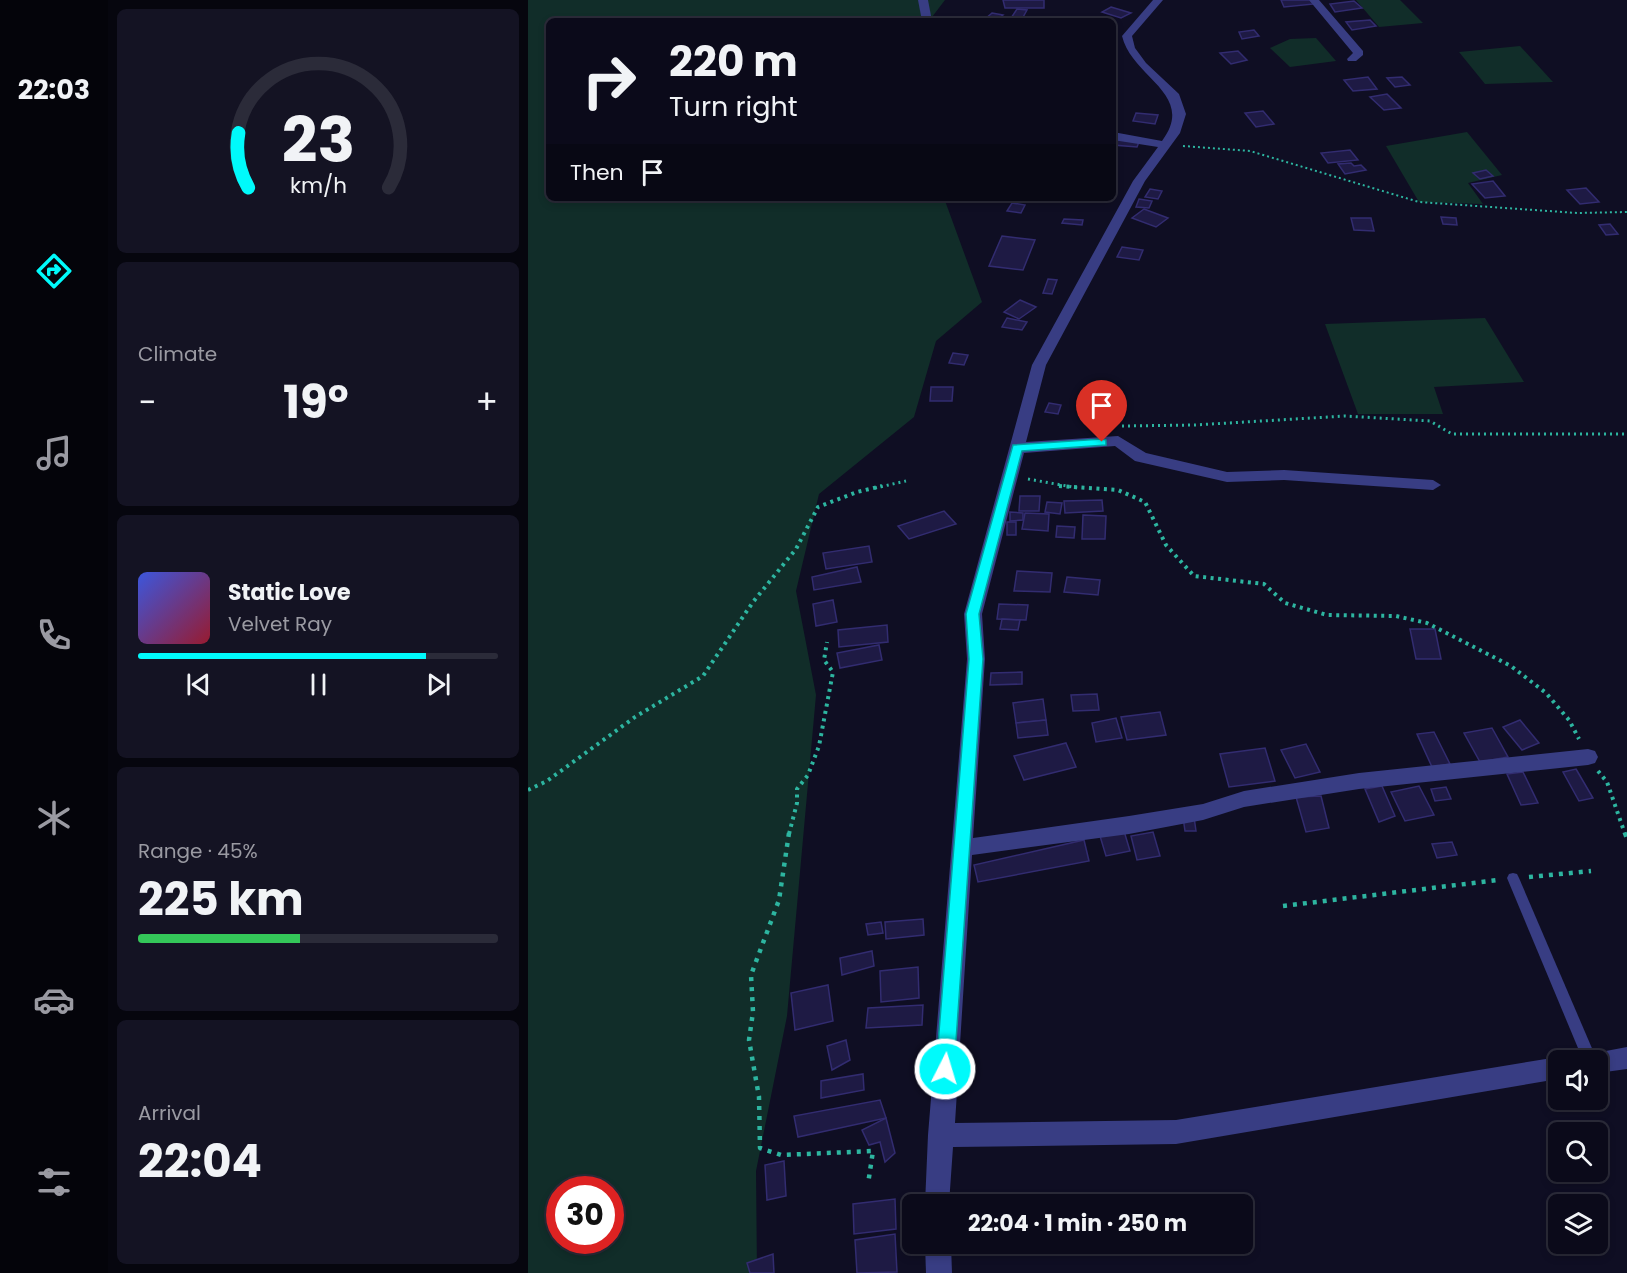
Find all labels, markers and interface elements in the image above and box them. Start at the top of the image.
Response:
text: 220 m [669,32,798,91]
icon: right [570,42,648,120]
text: 22:03 [18,71,90,108]
text: Turn right [669,88,798,125]
text: 23 [281,96,355,184]
icon: arrive [636,156,669,189]
text: Then [570,157,624,188]
text: km/h [289,170,347,201]
icon: directions [33,250,75,292]
text: Climate [138,340,217,368]
text: 19° [283,371,349,434]
text: − [138,379,156,426]
text: + [475,379,498,426]
pin [1076,380,1127,442]
icon: arrive [1085,389,1118,422]
icon: music [33,432,75,474]
text: Static Love [228,577,351,608]
text: Velvet Ray [228,610,332,638]
icon: phone [33,614,75,656]
icon: previous [182,668,215,701]
icon: pause [302,668,335,701]
icon: next [422,668,455,701]
icon: climate [33,797,75,839]
text: Range · 45% [138,837,258,865]
text: 225 km [138,868,304,931]
icon: car [33,979,75,1021]
position arrow [913,1037,977,1101]
map controls [1548,1050,1608,1254]
button: sound [1548,1050,1608,1110]
text: Arrival [138,1099,201,1127]
button: search [1548,1122,1608,1182]
text: 22:04 [138,1130,262,1193]
icon: filters [33,1161,75,1203]
speed limit sign: 30 [546,1176,624,1254]
button: layers [1548,1194,1608,1254]
text: 22:04 · 1 min · 250 m [968,1208,1187,1239]

